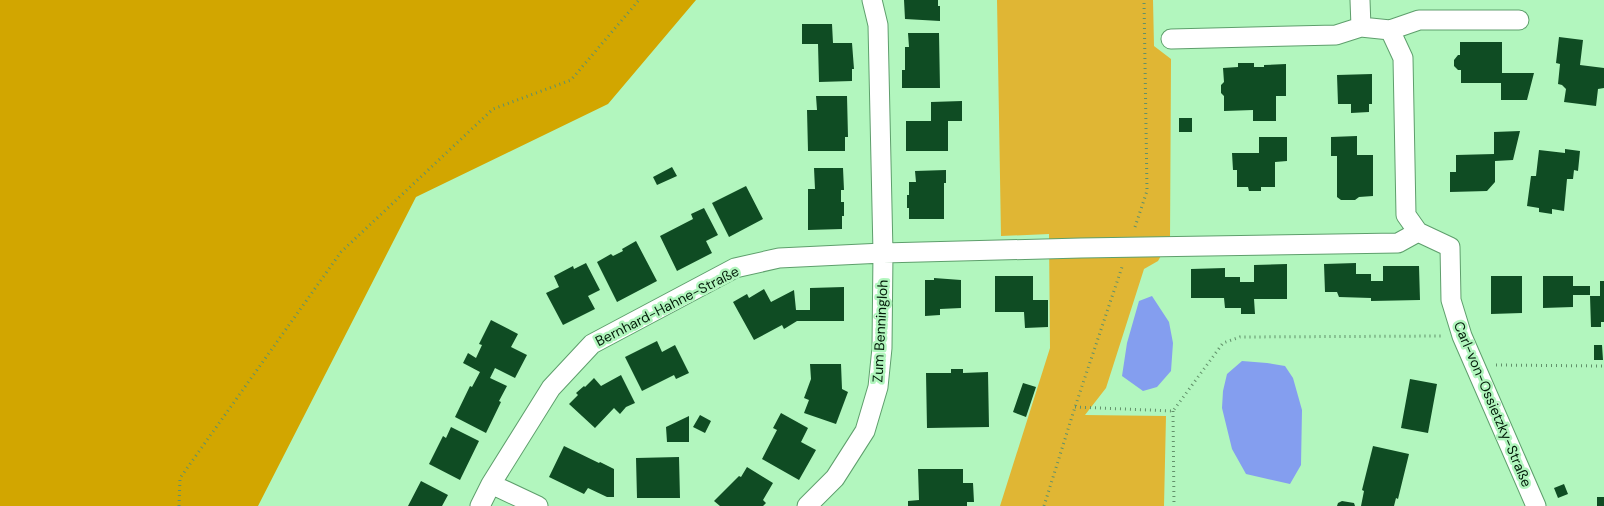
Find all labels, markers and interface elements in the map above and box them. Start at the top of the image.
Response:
street label: Bernhard-Hahne-Straße [592,262,742,350]
street label: Zum Benningloh [868,279,892,383]
street label: Carl-von-Ossietzky-Straße [1450,318,1536,490]

